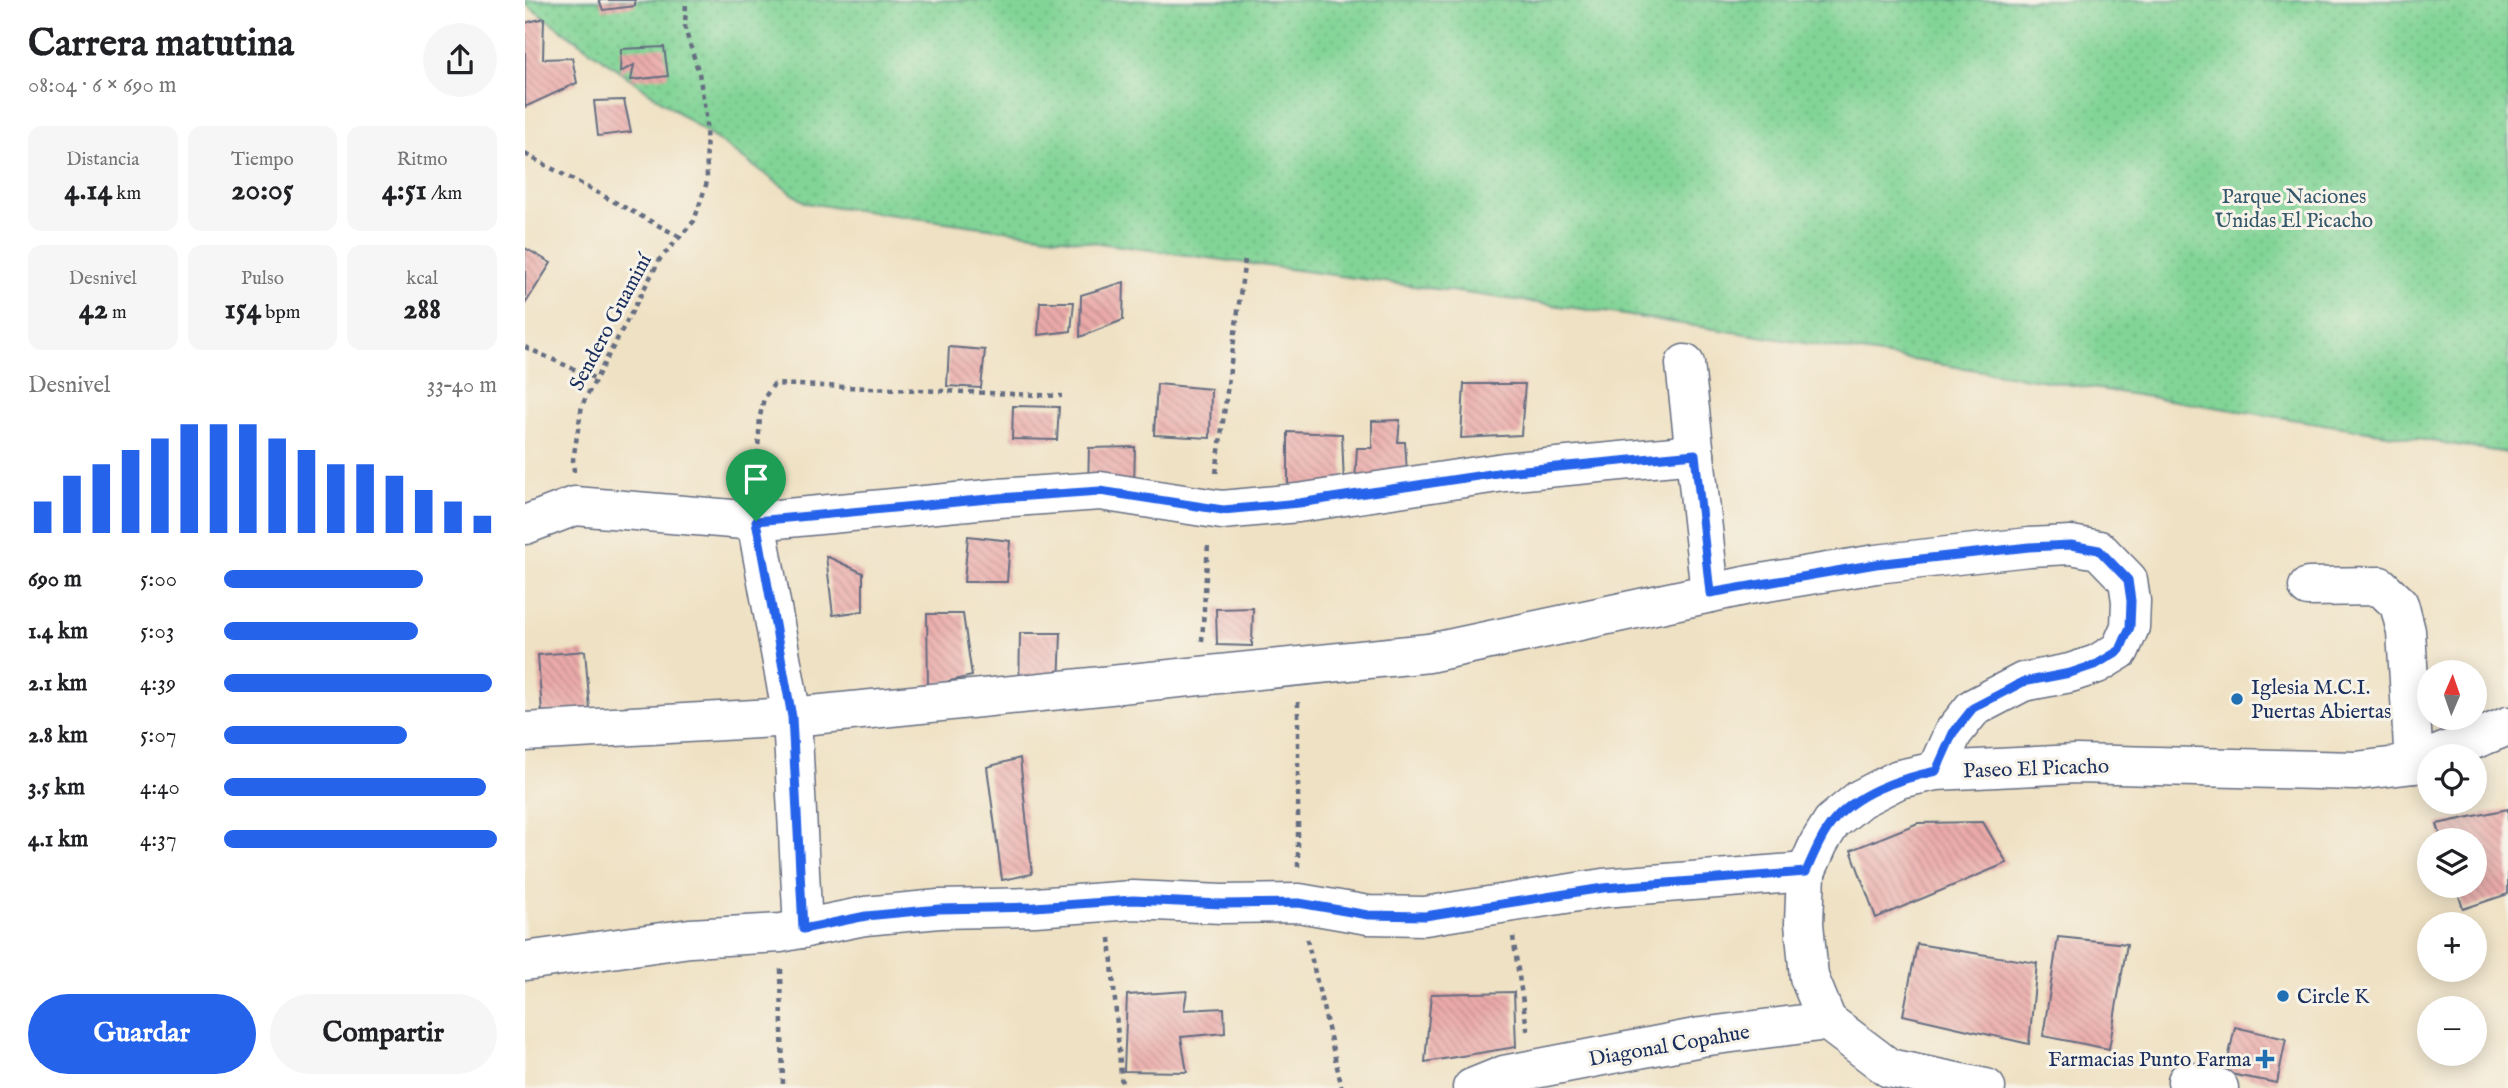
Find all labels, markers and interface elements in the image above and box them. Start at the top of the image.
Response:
text: Carrera matutina [28,21,294,69]
button: share [423,23,497,97]
text: 08:04 · 6 × 690 m [28,71,177,100]
text: Distancia [66,148,139,172]
text: Tiempo [231,148,294,172]
text: Ritmo [397,148,448,172]
text: 4.14 [64,172,112,210]
text: 20:05 [231,172,294,210]
text: 4:51 [382,172,427,210]
text: km [112,182,141,206]
text: /km [427,182,462,206]
park label: Parque Naciones Unidas El Picacho [2215,184,2373,235]
street label: Sendero Guaminí [564,248,659,396]
text: Desnivel [69,267,137,291]
text: Pulso [241,267,284,291]
text: kcal [406,267,438,291]
text: 42 [79,291,108,329]
text: 154 [225,291,261,329]
text: 288 [403,291,441,329]
text: m [108,301,127,325]
text: bpm [261,301,300,325]
text: Desnivel [28,371,110,400]
text: 33–40 m [427,371,497,400]
pin [726,449,786,521]
icon: arrive [737,460,775,498]
text: 690 m [28,565,82,594]
text: 5:00 [140,565,177,594]
text: 1.4 km [28,617,88,646]
text: 5:03 [140,617,174,646]
north arrow [2417,660,2487,730]
map controls [2417,660,2487,1066]
text: 2.1 km [28,669,87,698]
text: 4:39 [140,669,176,698]
place label: Iglesia M.C.I. Puertas Abiertas [2251,675,2392,726]
marker: Iglesia M.C.I. Puertas Abiertas [2229,691,2245,707]
text: 2.8 km [28,721,88,750]
text: 5:07 [140,721,176,750]
button: locate [2417,744,2487,814]
street label: Paseo El Picacho [1963,753,2110,786]
text: 3.5 km [28,773,85,802]
text: 4:40 [140,773,180,802]
text: 4.1 km [28,825,88,854]
text: 4:37 [140,825,177,854]
button: layers [2417,828,2487,898]
button: + [2417,912,2487,982]
place label: Circle K [2297,984,2370,1011]
marker: Circle K [2275,988,2291,1004]
button: Guardar [28,994,256,1074]
button: Compartir [270,994,497,1074]
button: − [2417,996,2487,1066]
street label: Diagonal Copahue [1587,1019,1752,1074]
place label: Farmacias Punto Farma [2048,1047,2252,1074]
marker: Farmacias Punto Farma [2257,1051,2273,1067]

